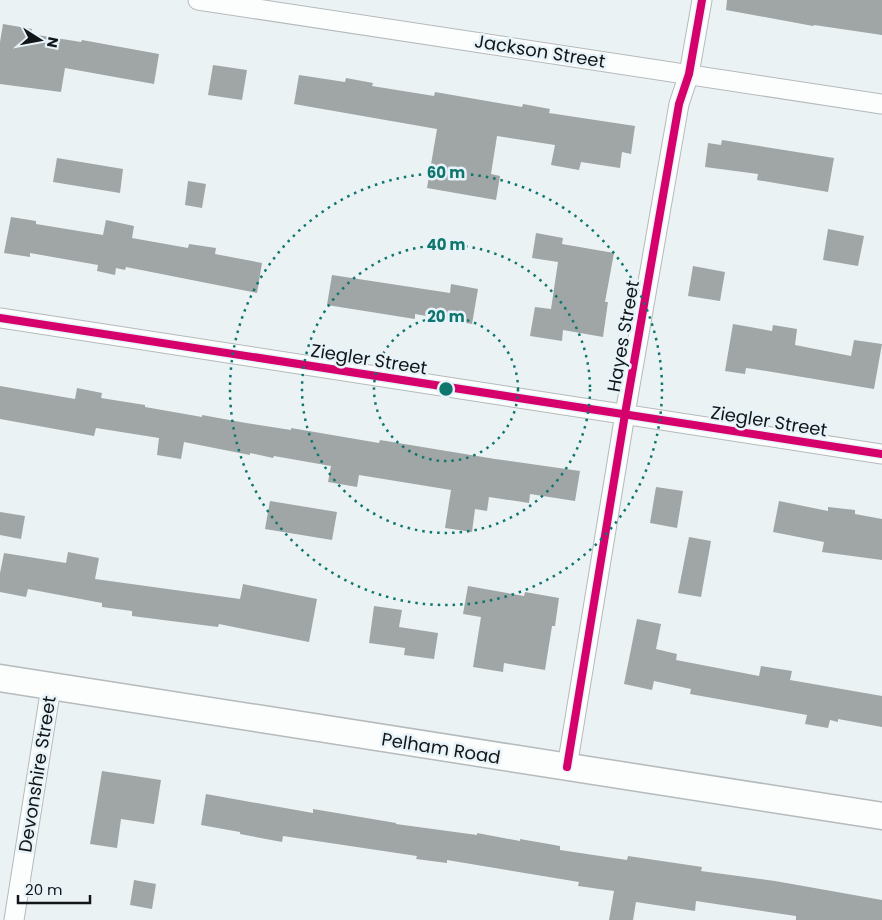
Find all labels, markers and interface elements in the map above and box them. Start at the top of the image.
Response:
north arrow [15,15,65,65]
street label: Jackson Street [473,28,607,74]
text: N [42,35,64,50]
text: 60 m [427,162,465,183]
text: 40 m [426,234,466,255]
street label: Hayes Street [601,278,645,394]
text: 20 m [427,306,465,327]
street label: Ziegler Street [309,337,429,381]
centre of rings [437,380,455,398]
street label: Ziegler Street [709,399,829,443]
street label: Devonshire Street [12,694,62,854]
street label: Pelham Road [380,726,502,770]
scale bar [18,872,90,904]
text: 20 m [25,879,63,900]

